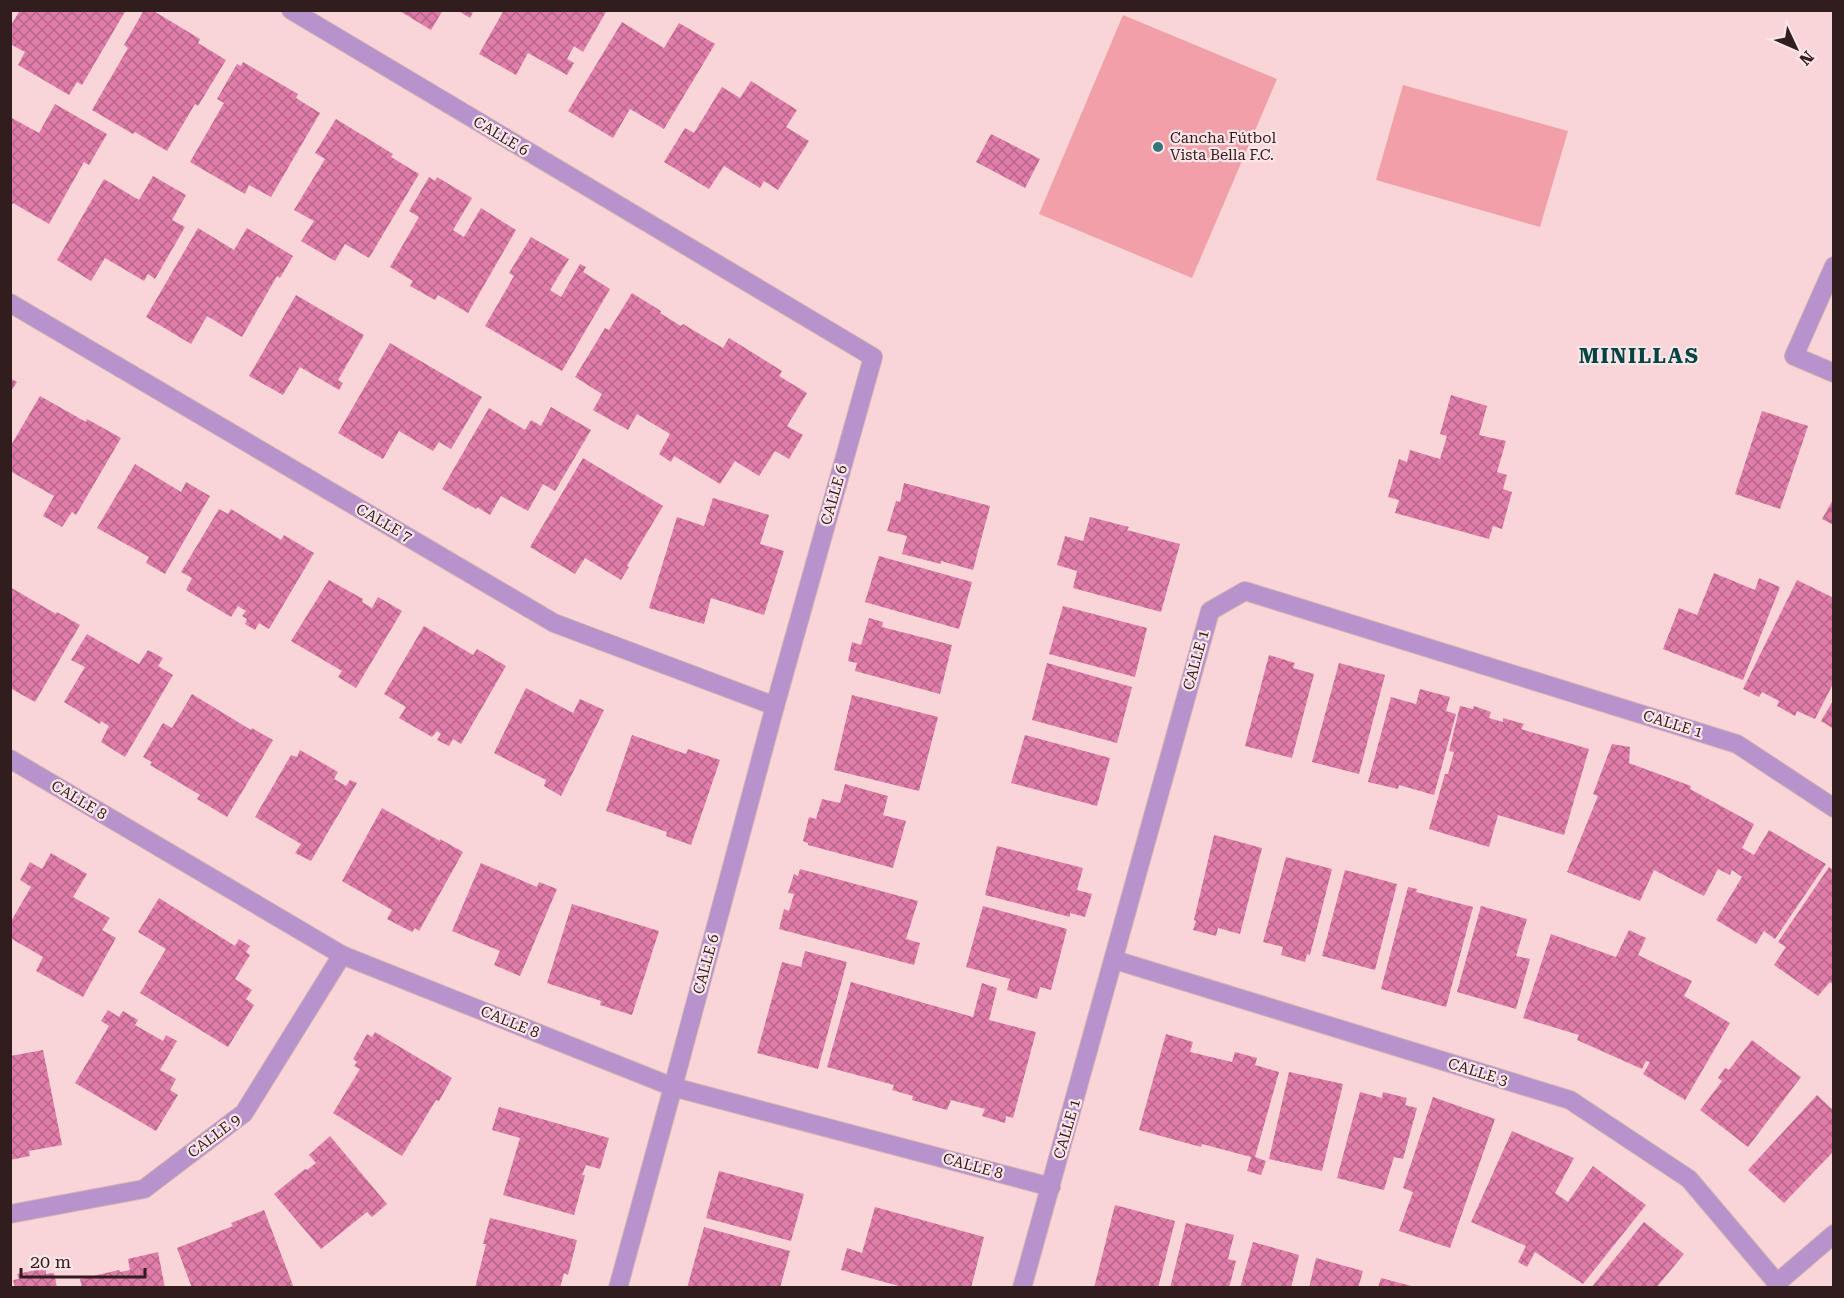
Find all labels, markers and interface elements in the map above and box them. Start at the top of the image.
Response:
north arrow [1766,18,1826,78]
text: N [1795,47,1818,69]
street label: CALLE 6 [470,112,532,160]
place label: Cancha Fútbol Vista Bella F.C. [1170,129,1276,164]
marker: Cancha Fútbol Vista Bella F.C. [1151,140,1165,154]
district label: MINILLAS [1579,344,1699,368]
street label: CALLE 6 [817,463,851,527]
street label: CALLE 7 [353,500,415,546]
street label: CALLE 1 [1179,628,1213,692]
street label: CALLE 1 [1641,706,1705,742]
street label: CALLE 8 [48,776,110,824]
street label: CALLE 6 [689,932,723,996]
street label: CALLE 8 [478,1002,542,1042]
street label: CALLE 3 [1446,1054,1510,1090]
street label: CALLE 1 [1050,1097,1084,1161]
street label: CALLE 9 [184,1110,244,1162]
street label: CALLE 8 [941,1149,1005,1183]
scale bar [21,1241,146,1279]
text: 20 m [30,1251,71,1272]

